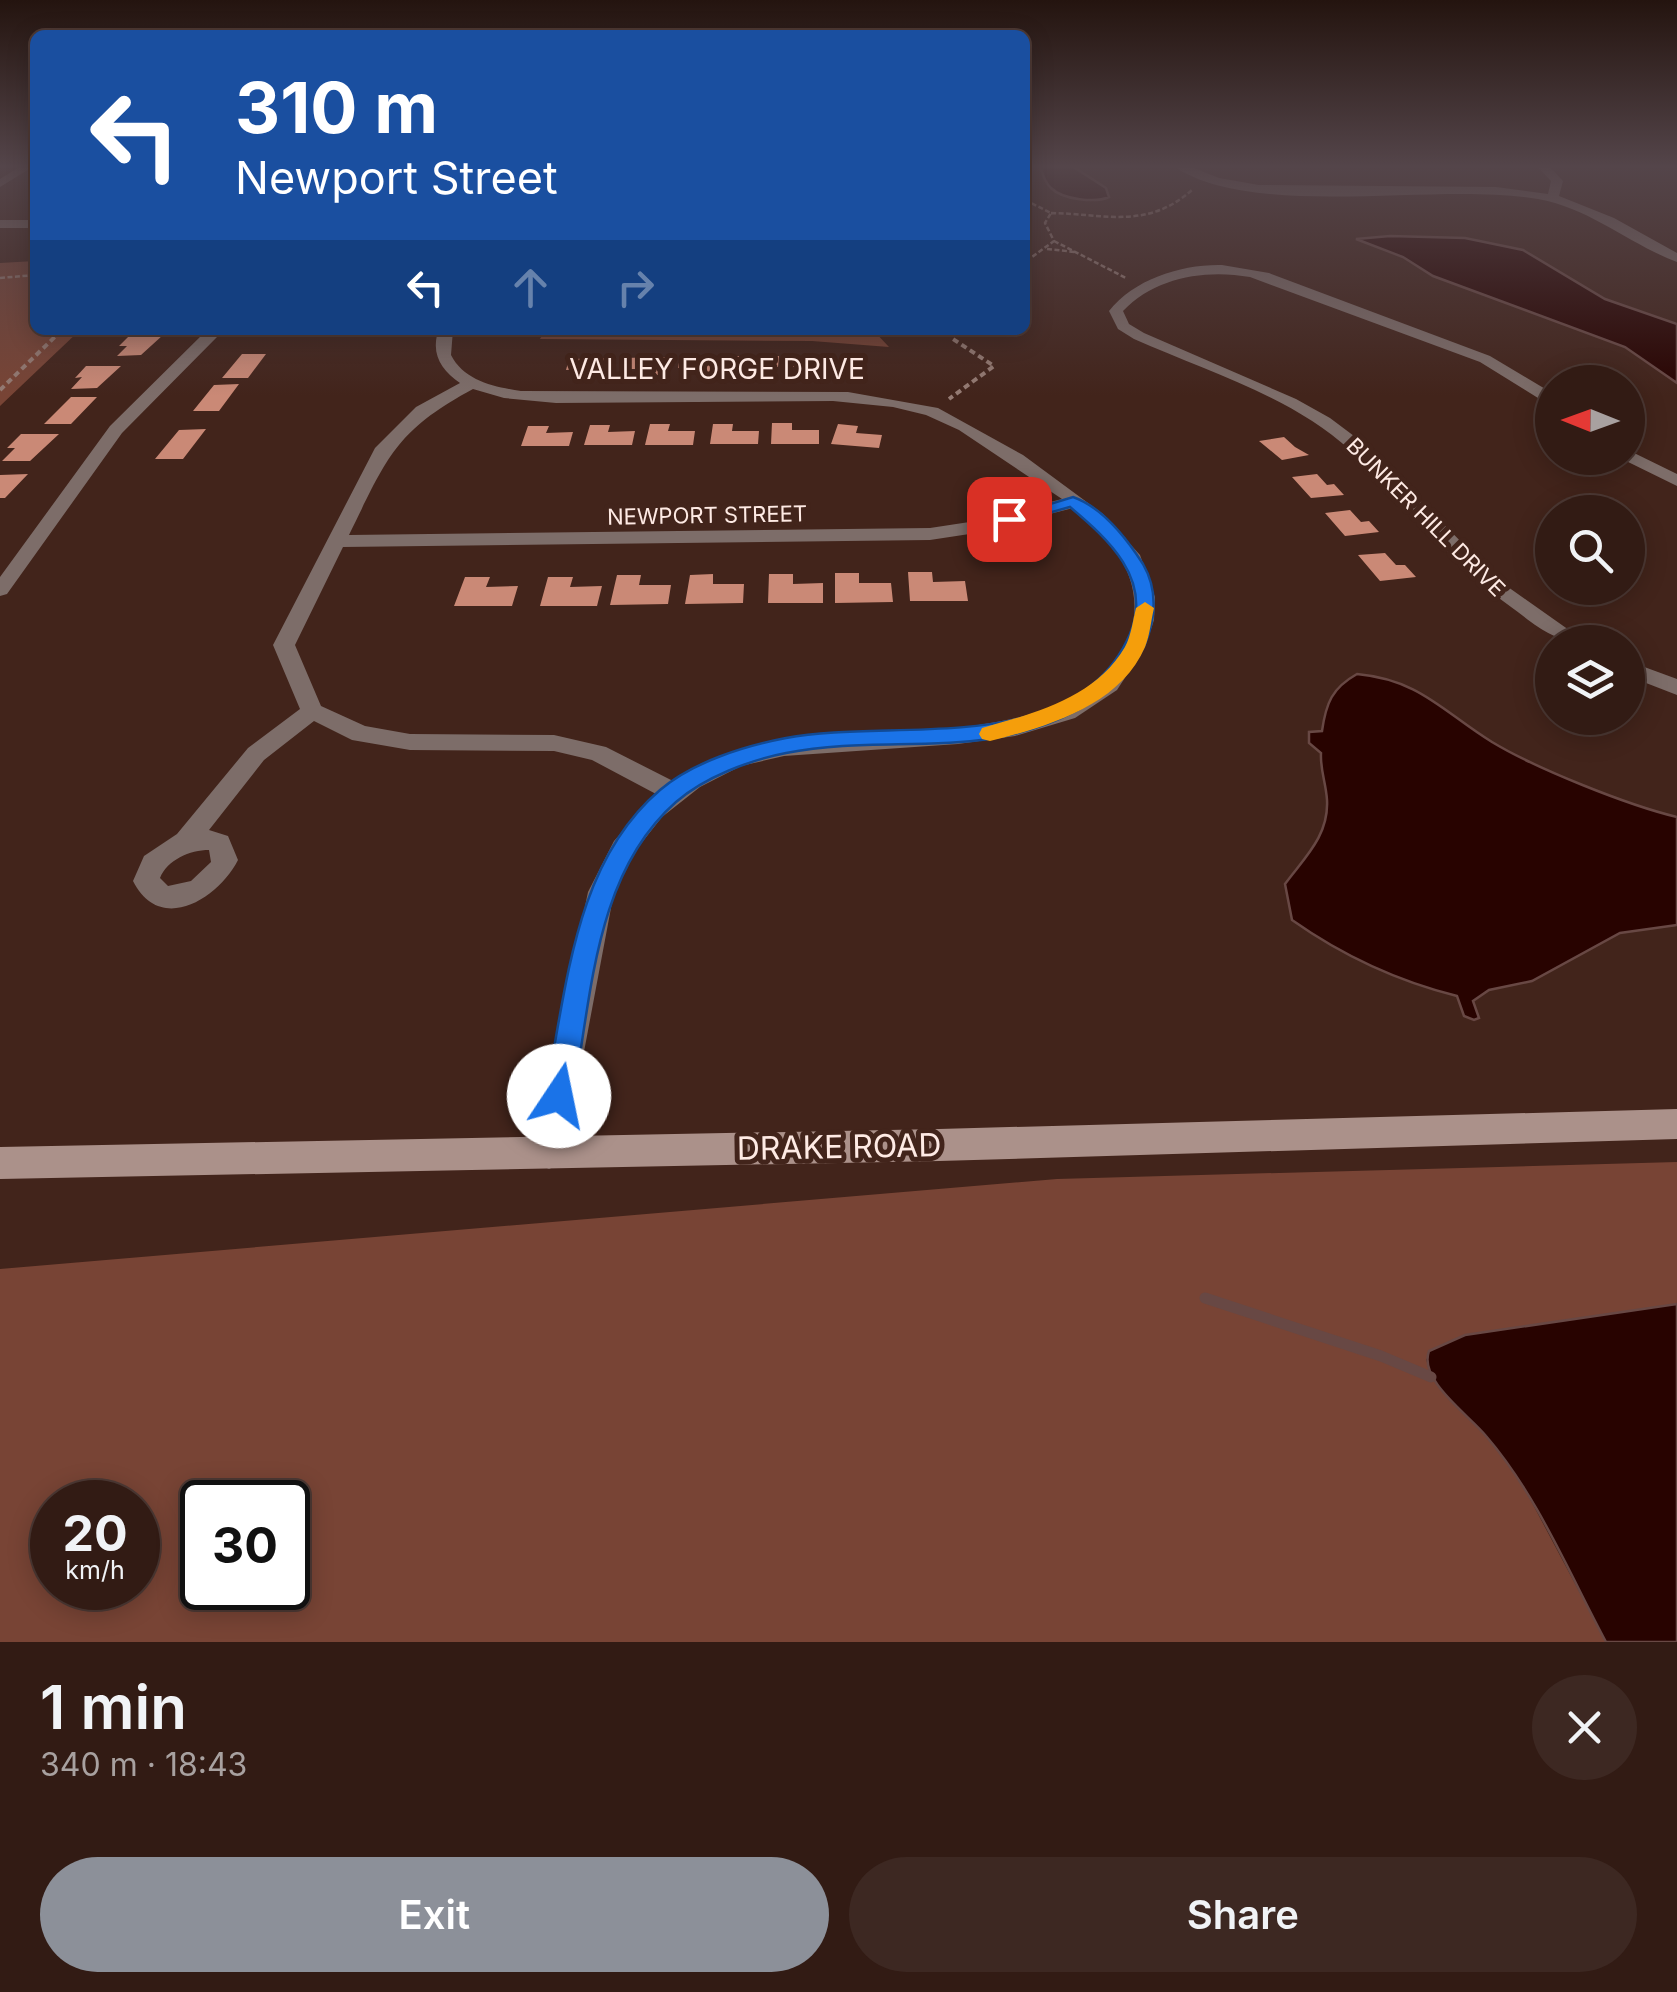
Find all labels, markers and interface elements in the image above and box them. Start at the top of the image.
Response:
text: 310 m [235,65,438,150]
icon: left [70,70,200,200]
text: Newport Street [235,150,558,205]
icon: left [398,260,453,315]
icon: ahead [503,260,558,315]
icon: right [608,260,663,315]
street label: VALLEY FORGE DRIVE [569,352,865,386]
north arrow [1535,365,1645,475]
map controls [1535,365,1645,735]
street label: BUNKER HILL DRIVE [1341,432,1511,602]
pin [967,477,1052,562]
icon: arrive [982,492,1037,547]
button: search [1535,495,1645,605]
street label: NEWPORT STREET [607,500,807,530]
button: layers [1535,625,1645,735]
position arrow [507,1044,611,1148]
street label: DRAKE ROAD [736,1125,942,1168]
speed limit sign: 30 [180,1480,310,1610]
text: 20 [62,1503,128,1563]
text: km/h [65,1555,125,1585]
text: 1 min [40,1671,187,1743]
button: close [1532,1675,1637,1780]
text: 340 m · 18:43 [40,1745,247,1784]
button: Exit [40,1857,829,1972]
button: Share [849,1857,1637,1972]

